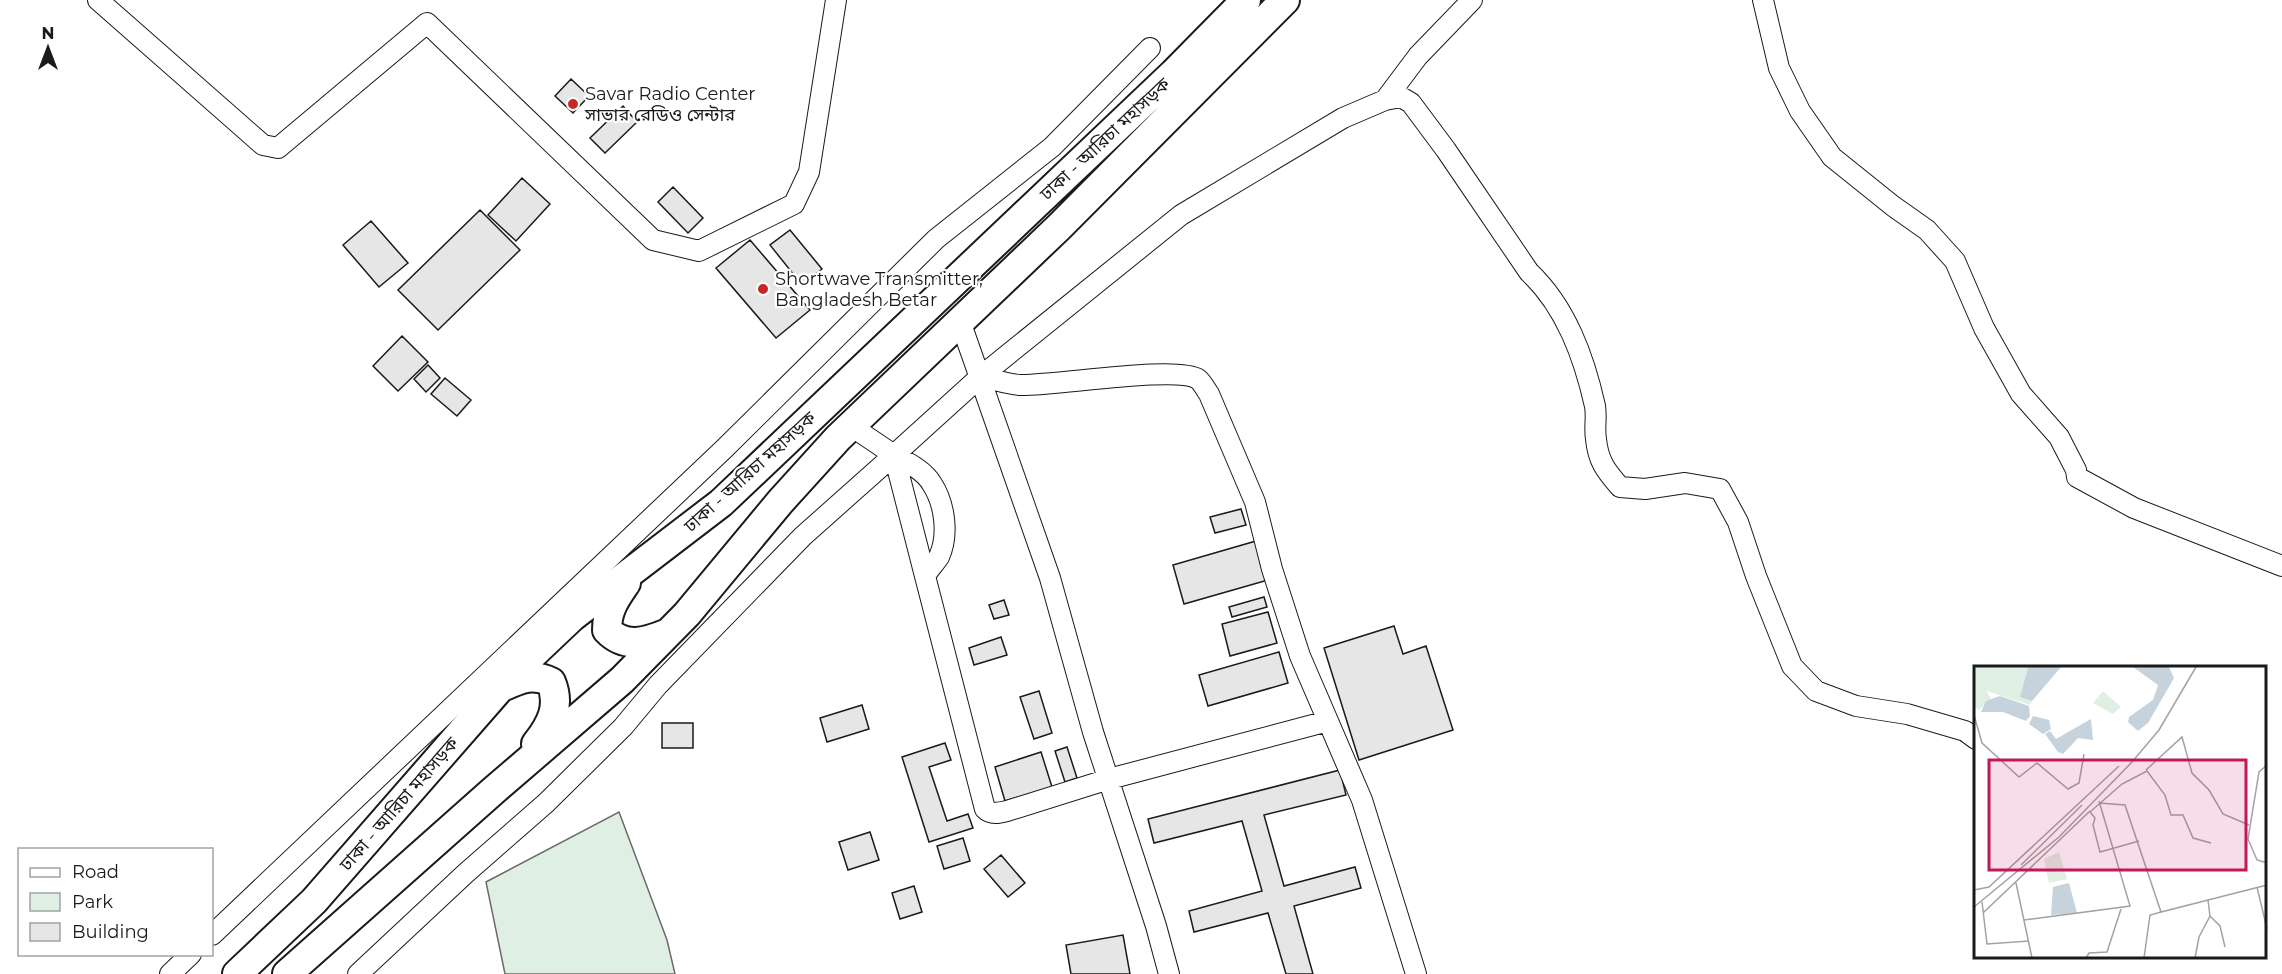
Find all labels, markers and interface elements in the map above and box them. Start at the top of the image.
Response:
north arrow [18,18,78,78]
text: N [42,24,54,43]
street label: ঢাকা - আরিচা মহাসড়ক [1035,73,1175,206]
place label: Savar Radio Center সাভার রেডিও সেন্টার [584,83,756,126]
marker: Savar Radio Center সাভার রেডিও সেন্টার [566,97,580,111]
place label: Shortwave Transmitter, Bangladesh Betar [775,268,983,311]
marker: Shortwave Transmitter, Bangladesh Betar [756,282,770,296]
street label: ঢাকা - আরিচা মহাসড়ক [679,407,821,538]
inset map [1974,666,2267,959]
street label: ঢাকা - আরিচা মহাসড়ক [334,732,463,876]
legend [18,848,213,956]
text: Road [72,861,119,883]
text: Park [72,891,113,913]
text: Building [72,921,149,943]

